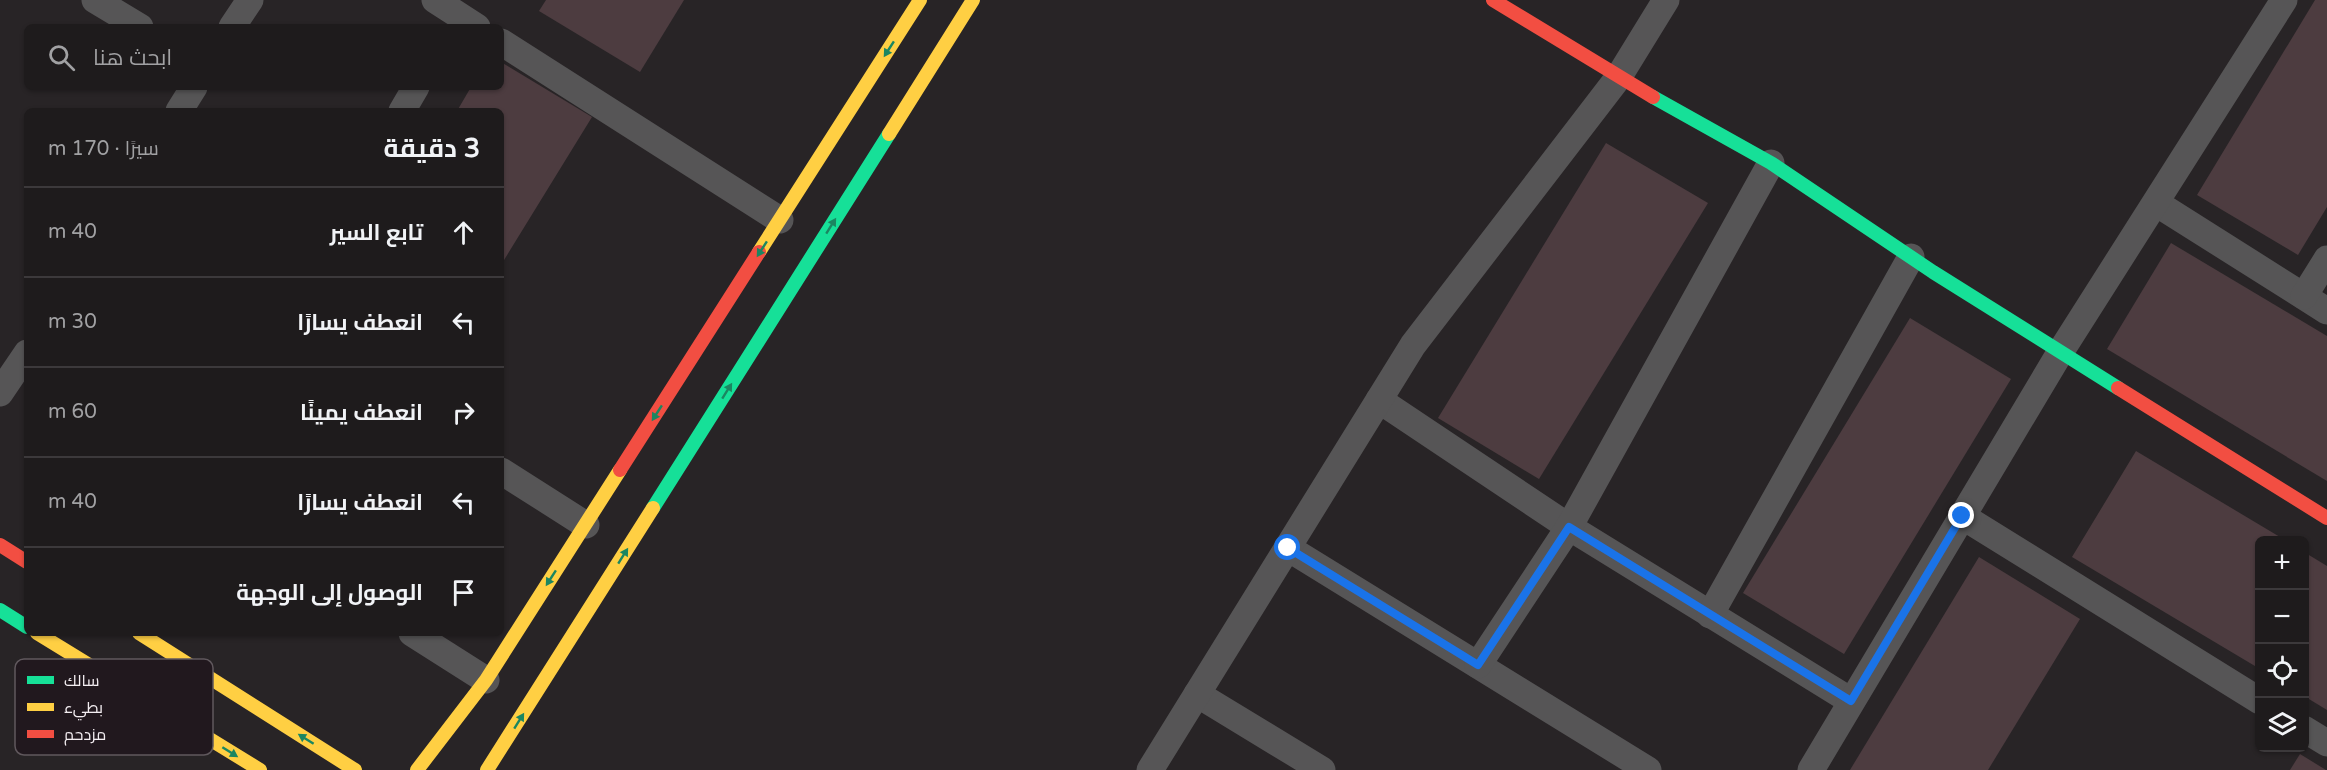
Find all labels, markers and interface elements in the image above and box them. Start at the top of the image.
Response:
search box [24,24,504,90]
icon: search [45,41,78,74]
one-way arrow [884,41,895,57]
text: ابحث هنا [93,45,172,71]
text: 3 دقيقة [383,133,480,164]
text: سيرًا · 170 m [48,137,159,161]
icon: ahead [447,216,480,249]
one-way arrow [825,218,836,234]
text: 40 m [48,220,97,244]
text: تابع السير [330,220,423,246]
one-way arrow [756,241,767,257]
icon: left [447,306,480,339]
text: 30 m [48,310,97,334]
text: انعطف يسارًا [297,310,423,336]
one-way arrow [721,383,732,399]
icon: right [447,396,480,429]
text: 60 m [48,400,97,424]
text: انعطف يمينًا [300,400,423,426]
one-way arrow [651,405,662,422]
icon: left [447,486,480,519]
text: 40 m [48,490,97,514]
text: انعطف يسارًا [297,490,423,516]
route end [1948,502,1974,528]
route start [1274,534,1300,560]
map controls [2255,536,2309,752]
button: + [2255,536,2309,590]
one-way arrow [617,547,628,564]
one-way arrow [546,570,557,586]
icon: arrive [447,576,480,609]
text: الوصول إلى الوجهة [236,580,423,606]
button: − [2255,590,2309,644]
button: locate [2255,644,2309,698]
legend [15,659,213,755]
text: سالك [64,671,99,691]
text: بطيء [64,698,103,721]
button: layers [2255,698,2309,752]
one-way arrow [513,712,524,729]
text: مزدحم [64,725,106,746]
one-way arrow [298,733,314,744]
one-way arrow [222,746,238,757]

